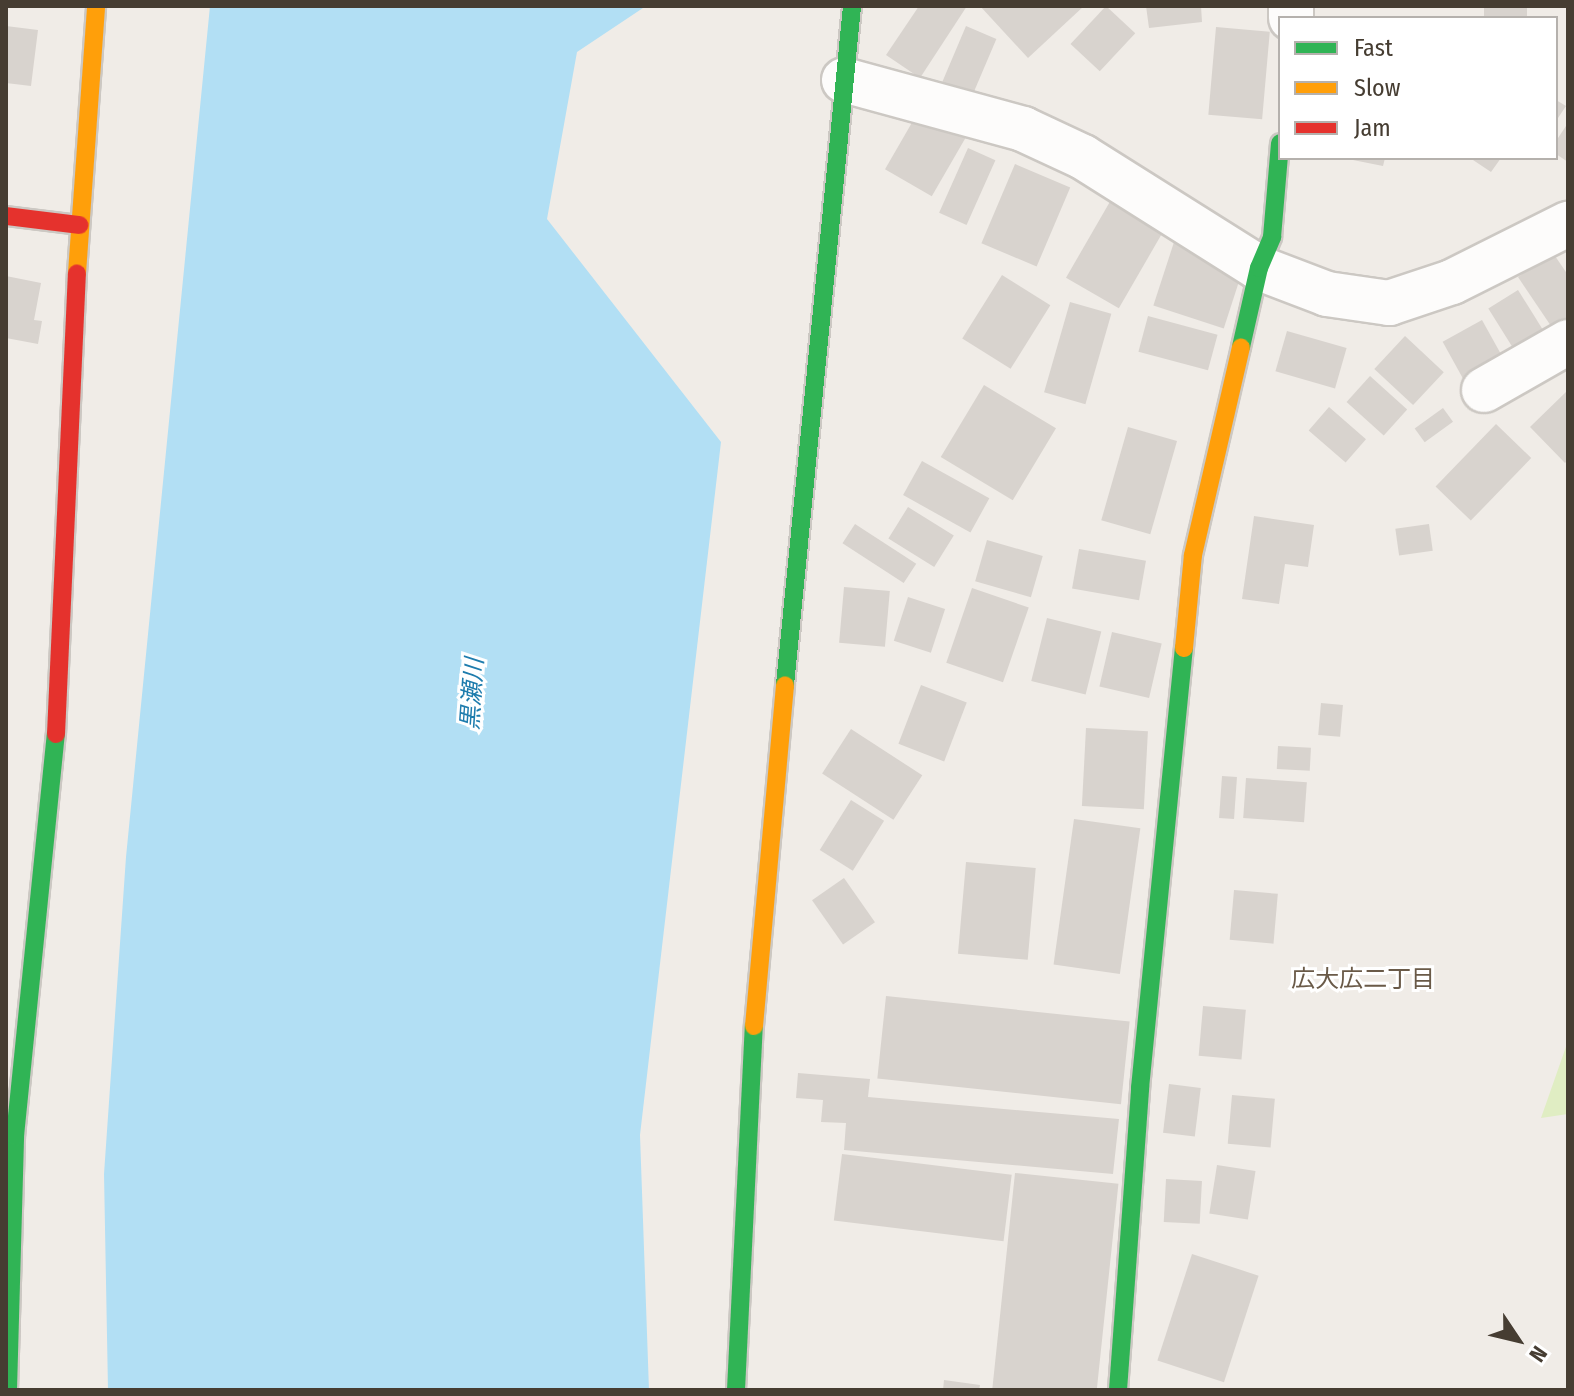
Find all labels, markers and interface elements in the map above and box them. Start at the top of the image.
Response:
legend [1278,16,1558,160]
text: Fast [1354,34,1393,62]
text: Slow [1354,74,1400,102]
text: Jam [1354,114,1391,142]
water label: 黒瀬川 [456,657,490,731]
district label: 広大広二丁目 [1291,966,1435,994]
north arrow [1478,1300,1558,1380]
text: N [1523,1341,1553,1367]

